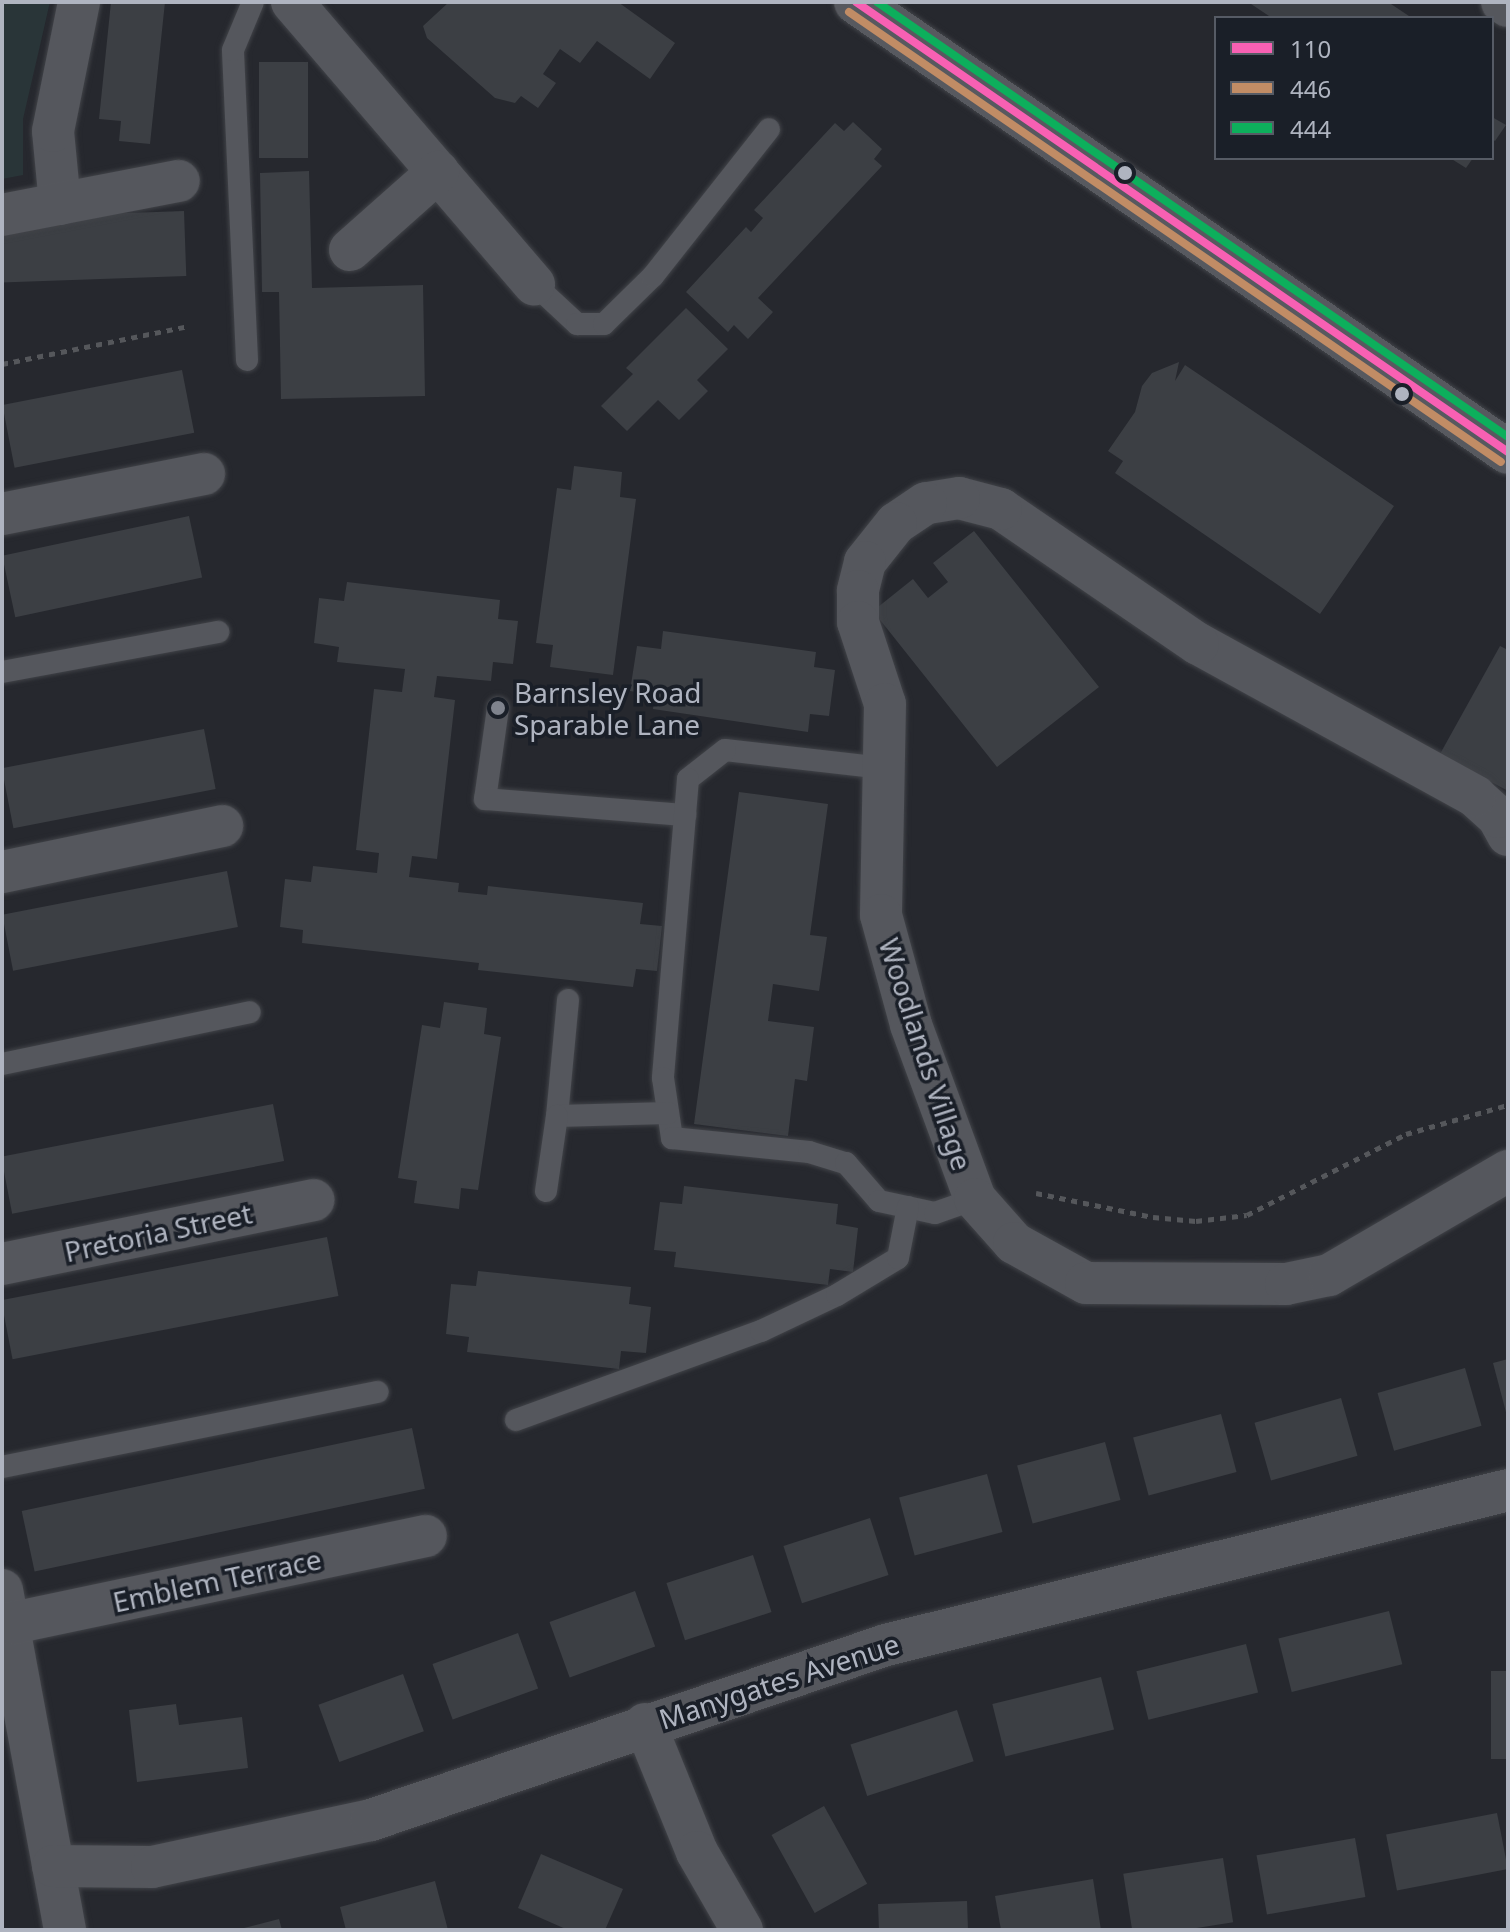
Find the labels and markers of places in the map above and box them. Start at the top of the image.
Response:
unlabelled marker [1117,165,1133,181]
unlabelled marker [1394,386,1410,402]
place label: Barnsley Road Sparable Lane [514,675,701,741]
marker: Barnsley Road Sparable Lane [489,699,507,717]

